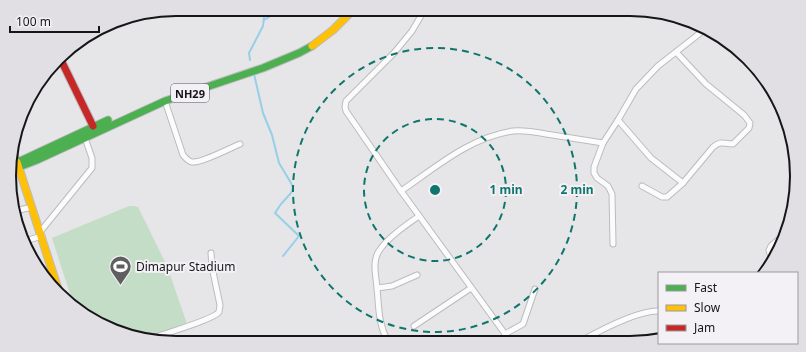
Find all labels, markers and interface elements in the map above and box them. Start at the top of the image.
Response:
scale bar [10,8,99,34]
text: 100 m [16,13,51,30]
road number: NH29 [171,84,209,102]
text: 1 min [489,181,523,198]
text: 2 min [560,181,594,198]
centre of rings [428,183,442,197]
sports icon: Dimapur Stadium [108,253,134,286]
place label: Dimapur Stadium [136,258,235,275]
legend [658,272,798,344]
text: Fast [694,279,718,296]
text: Slow [694,299,721,316]
text: Jam [693,319,715,336]

